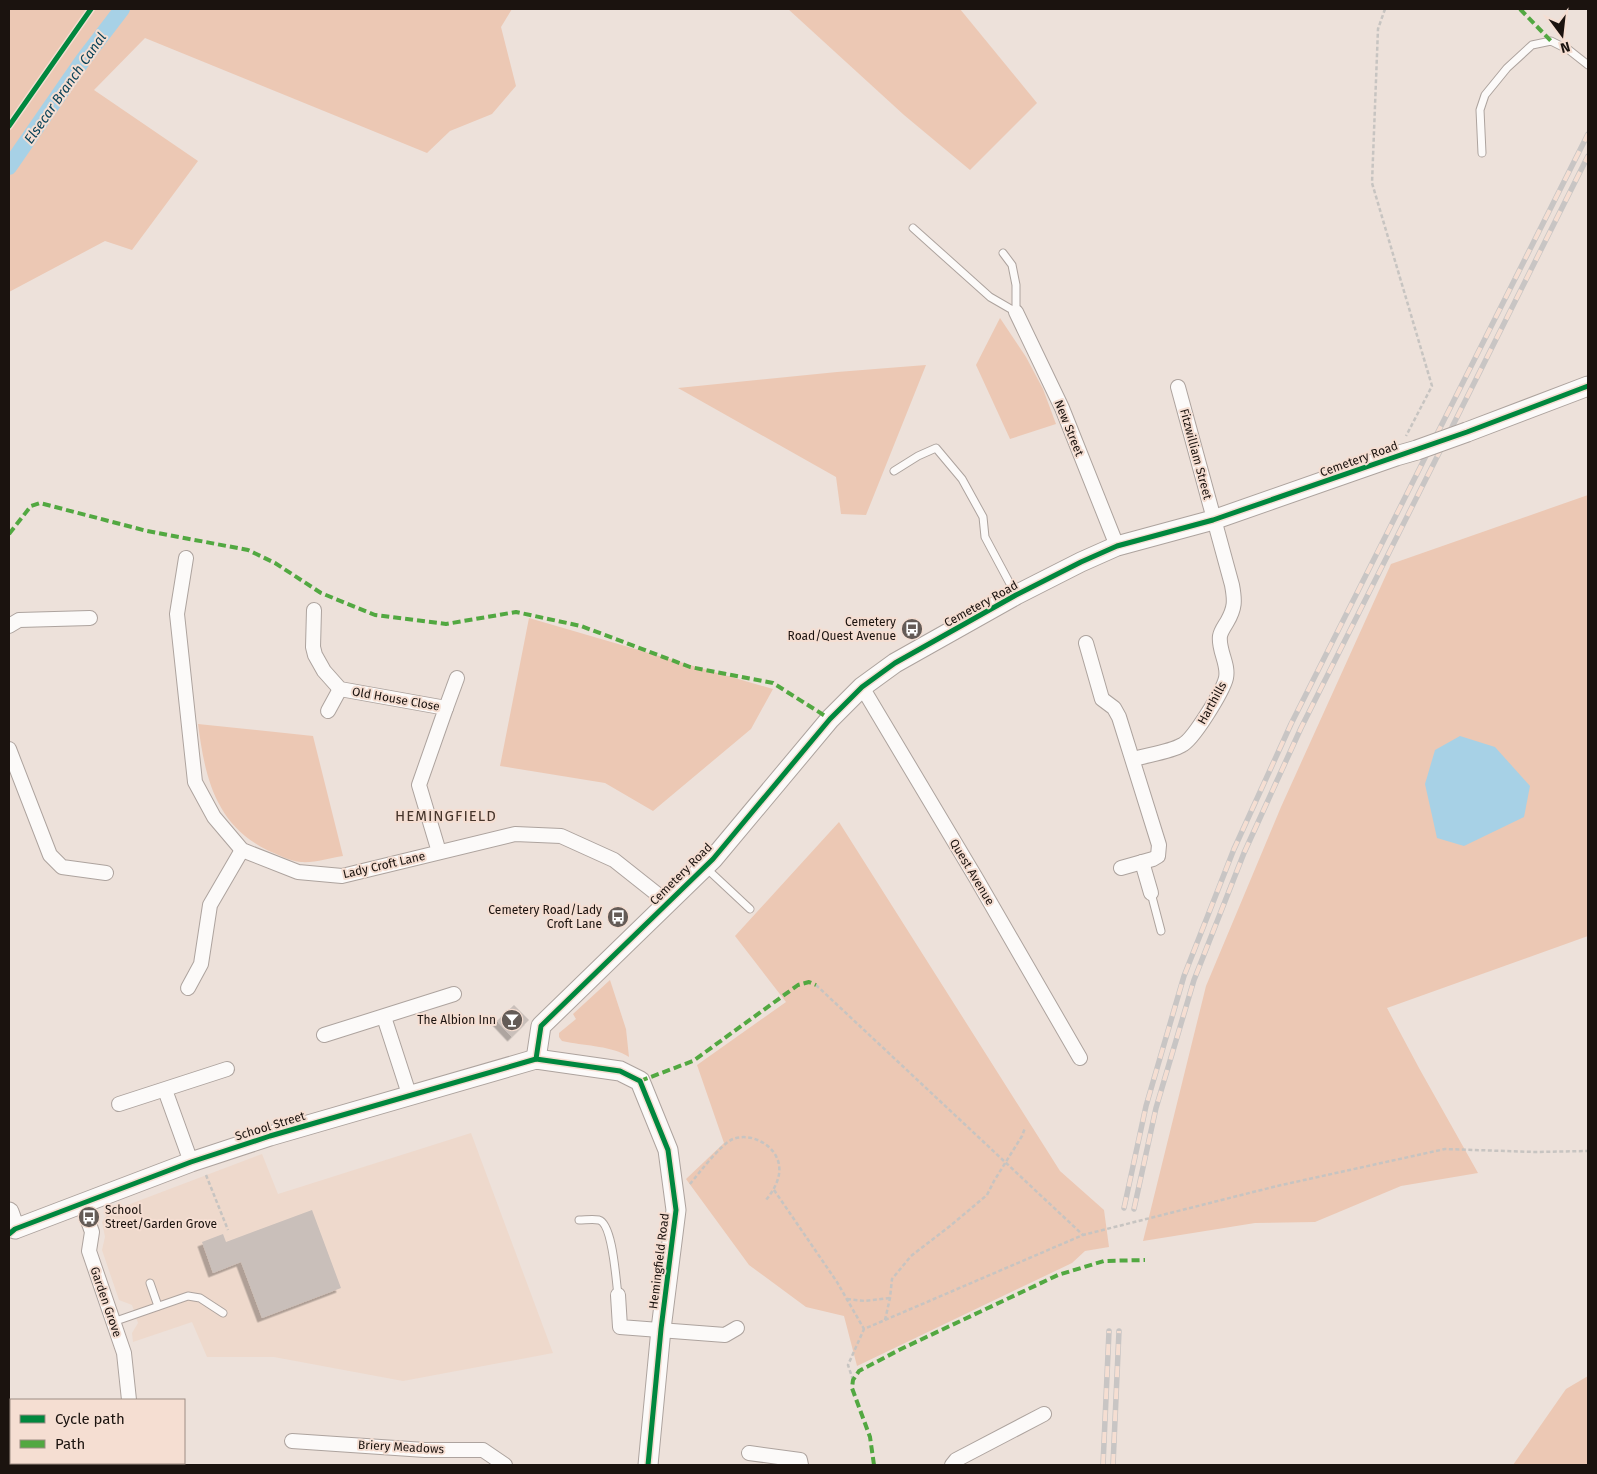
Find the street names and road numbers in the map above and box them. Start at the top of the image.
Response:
street label: New Street [1051,398,1087,459]
street label: Fitzwilliam Street [1177,407,1215,502]
street label: Cemetery Road [1318,438,1400,480]
street label: Cemetery Road [942,578,1020,630]
street label: Harthills [1195,679,1230,727]
street label: Old House Close [351,684,441,714]
street label: Quest Avenue [947,836,997,908]
street label: Cemetery Road [647,840,715,908]
street label: Lady Croft Lane [342,849,426,881]
street label: School Street [233,1109,307,1143]
street label: Hemingfield Road [646,1212,672,1310]
street label: Garden Grove [87,1265,125,1339]
street label: Briery Meadows [358,1438,445,1456]

